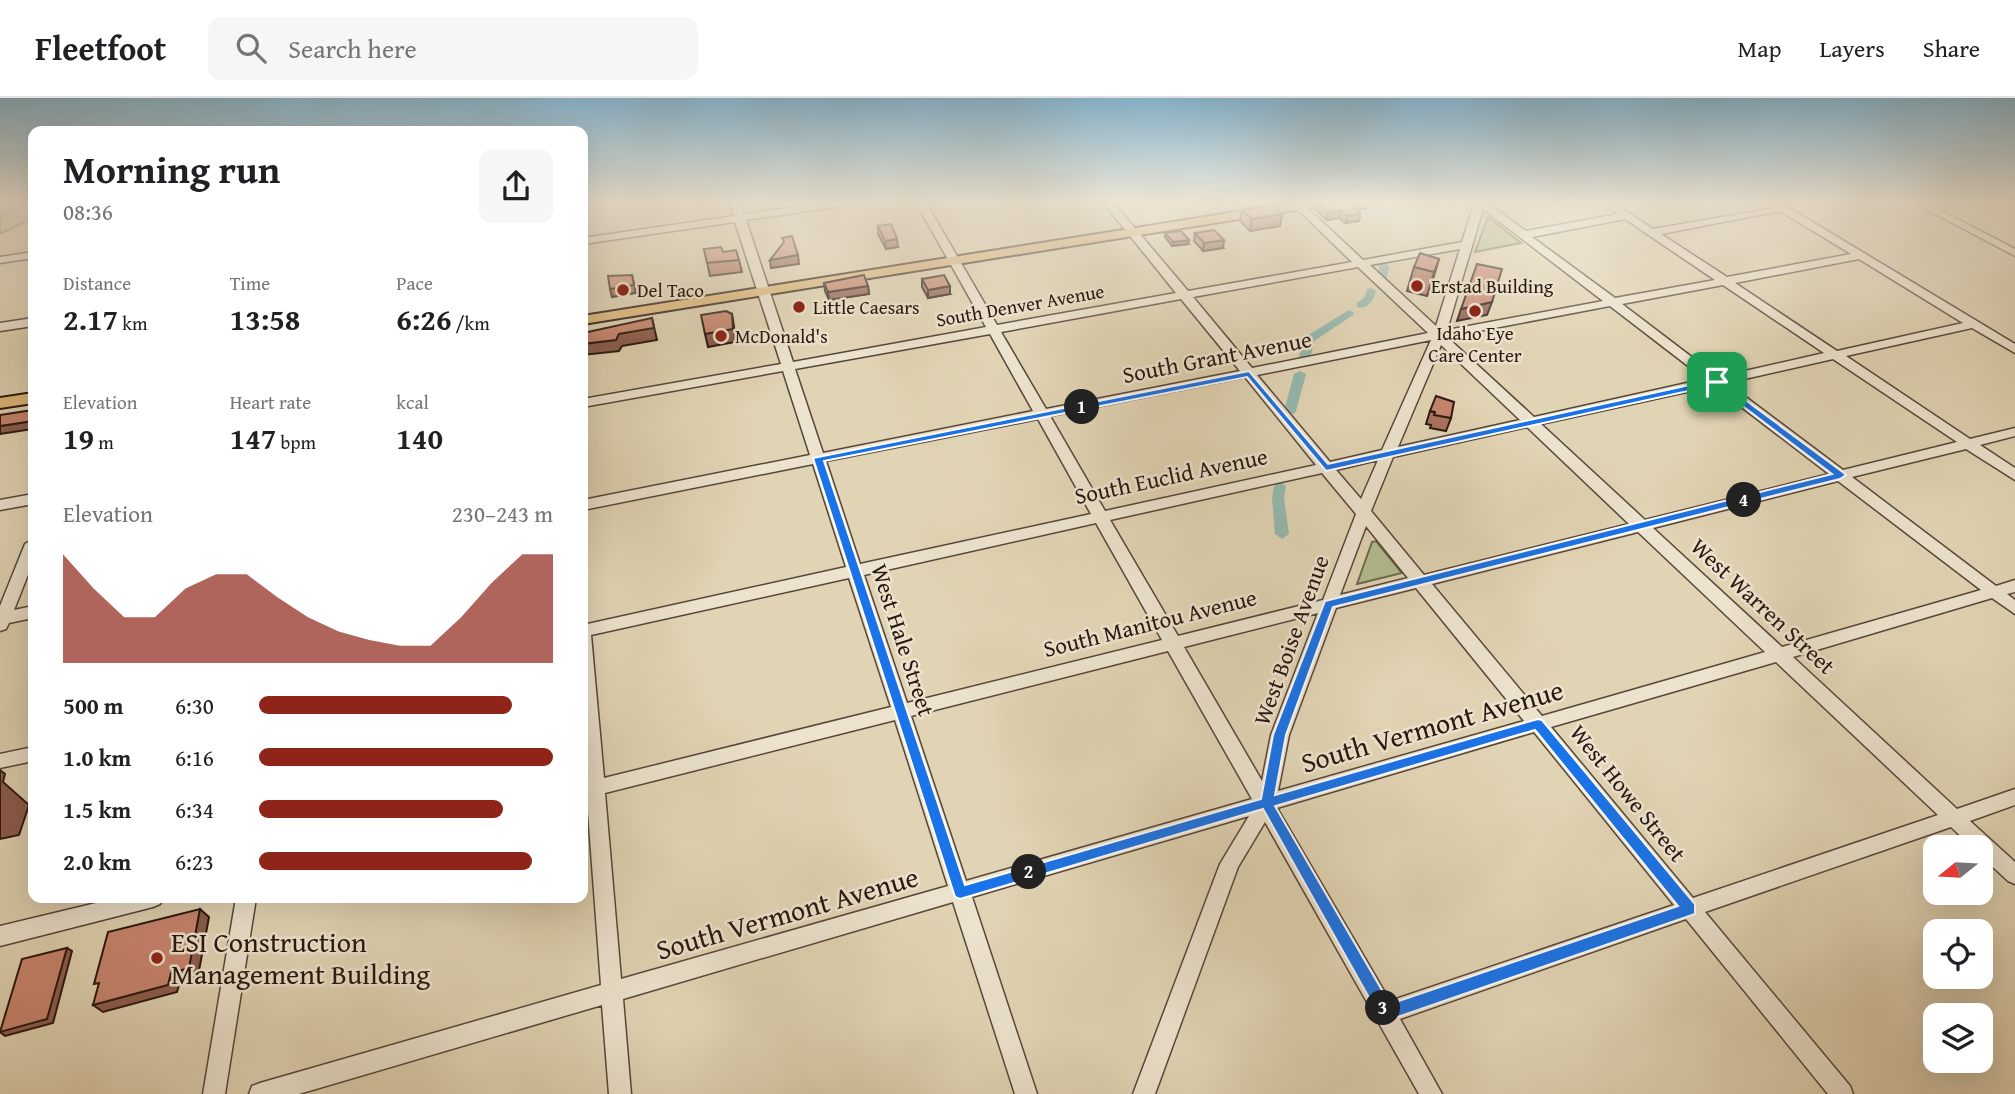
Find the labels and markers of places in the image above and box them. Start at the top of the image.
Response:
place label: Erstad Building [1431,272,1554,300]
place label: Del Taco [637,276,704,304]
marker: Erstad Building [1409,278,1425,294]
marker: Del Taco [615,282,631,298]
place label: Little Caesars [813,293,920,321]
marker: Little Caesars [791,299,807,315]
marker: Idaho Eye Care Center [1467,303,1483,319]
place label: Idaho Eye Care Center [1428,319,1522,369]
place label: McDonald's [735,322,828,350]
marker: McDonald's [713,328,729,344]
pin [1687,352,1747,412]
pin: 1 [1064,390,1100,424]
pin: 4 [1726,482,1762,518]
pin: 2 [1012,854,1046,890]
place label: ESI Construction Management Building [171,921,430,994]
marker: ESI Construction Management Building [149,950,165,966]
pin: 3 [1366,990,1400,1026]

